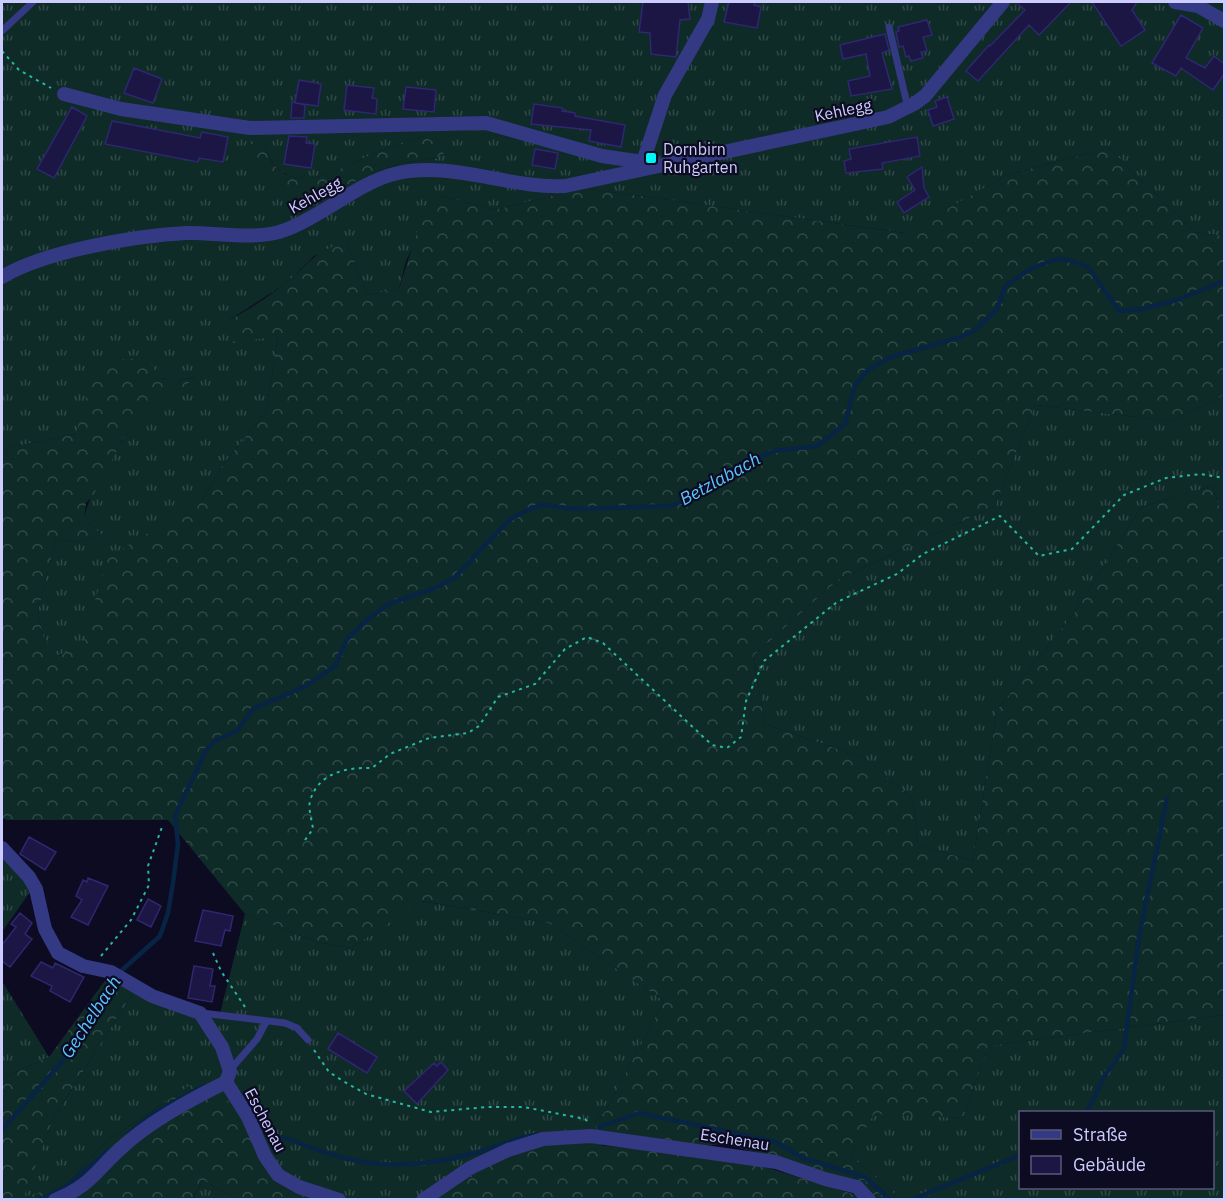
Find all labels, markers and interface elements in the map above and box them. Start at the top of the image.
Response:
street label: Kehlegg [813,94,874,126]
place label: Dornbirn Ruhgarten [663,139,738,177]
marker: Dornbirn Ruhgarten [644,151,658,165]
street label: Kehlegg [285,172,346,218]
water label: Betzlabach [675,447,764,510]
water label: Gechelbach [55,971,126,1062]
street label: Eschenau [241,1085,291,1155]
legend [1019,1111,1214,1189]
text: Straße [1073,1123,1127,1146]
street label: Eschenau [699,1124,771,1154]
text: Gebäude [1073,1153,1146,1176]

